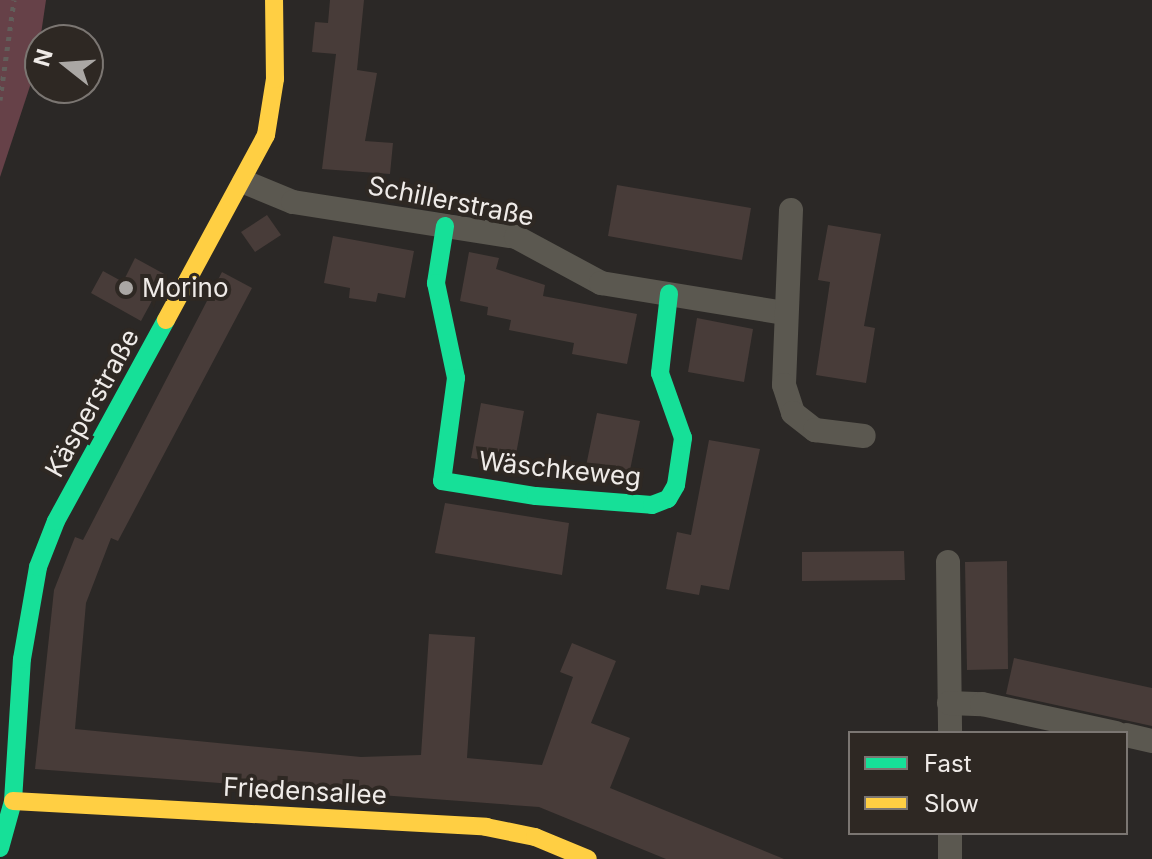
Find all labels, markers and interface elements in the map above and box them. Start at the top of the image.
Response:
north arrow [24,24,104,104]
text: N [28,46,58,69]
street label: Schillerstraße [365,170,537,232]
place label: Morino [142,272,229,304]
marker: Morino [117,279,135,297]
street label: Käsperstraße [38,324,146,482]
street label: Wäschkeweg [477,445,643,493]
legend [848,731,1128,835]
text: Fast [924,749,972,778]
street label: Friedensallee [222,771,388,811]
text: Slow [924,789,979,818]

